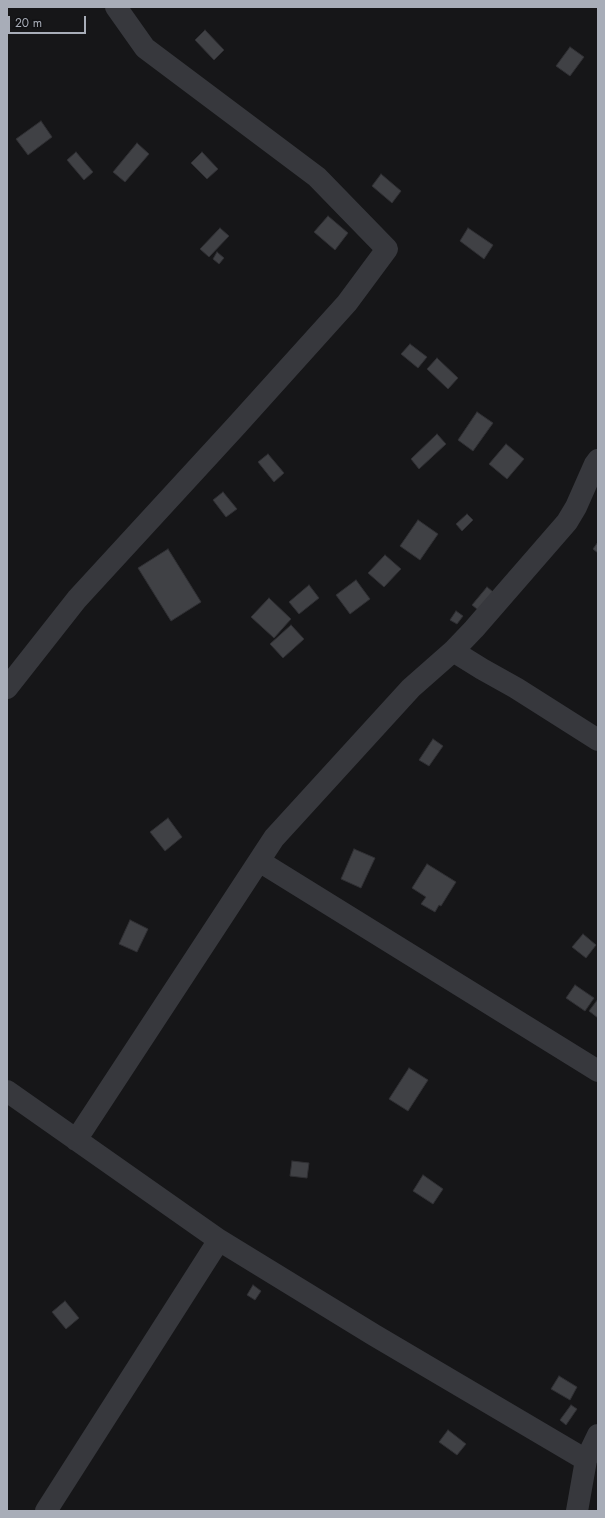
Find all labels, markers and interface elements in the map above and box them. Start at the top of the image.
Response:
scale bar [10,8,88,34]
text: 20 m [15,14,42,32]

